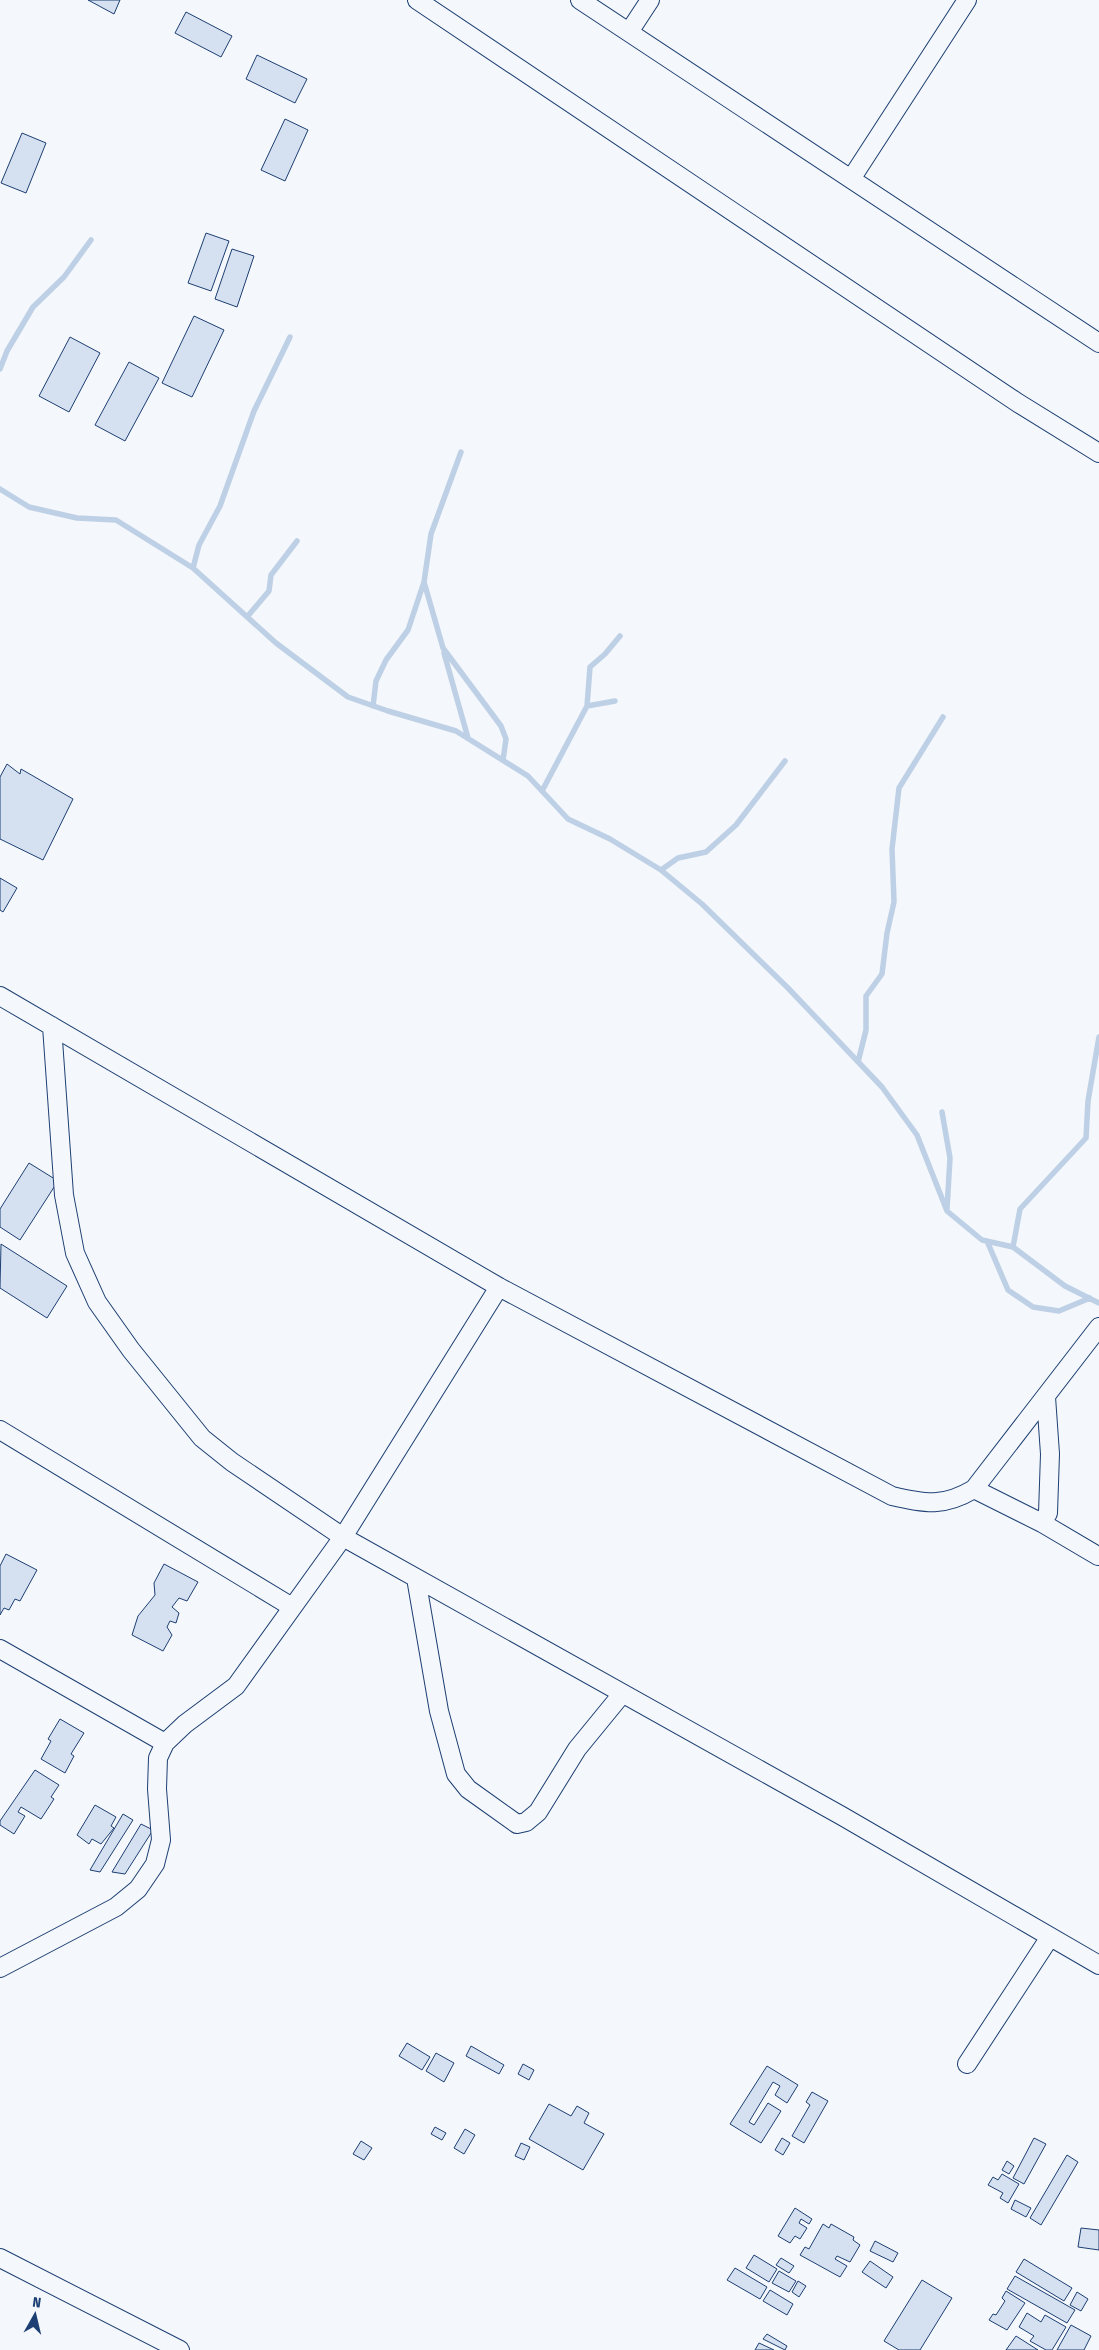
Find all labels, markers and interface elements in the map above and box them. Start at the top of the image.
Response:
north arrow [10,2290,60,2340]
text: N [31,2294,42,2312]

